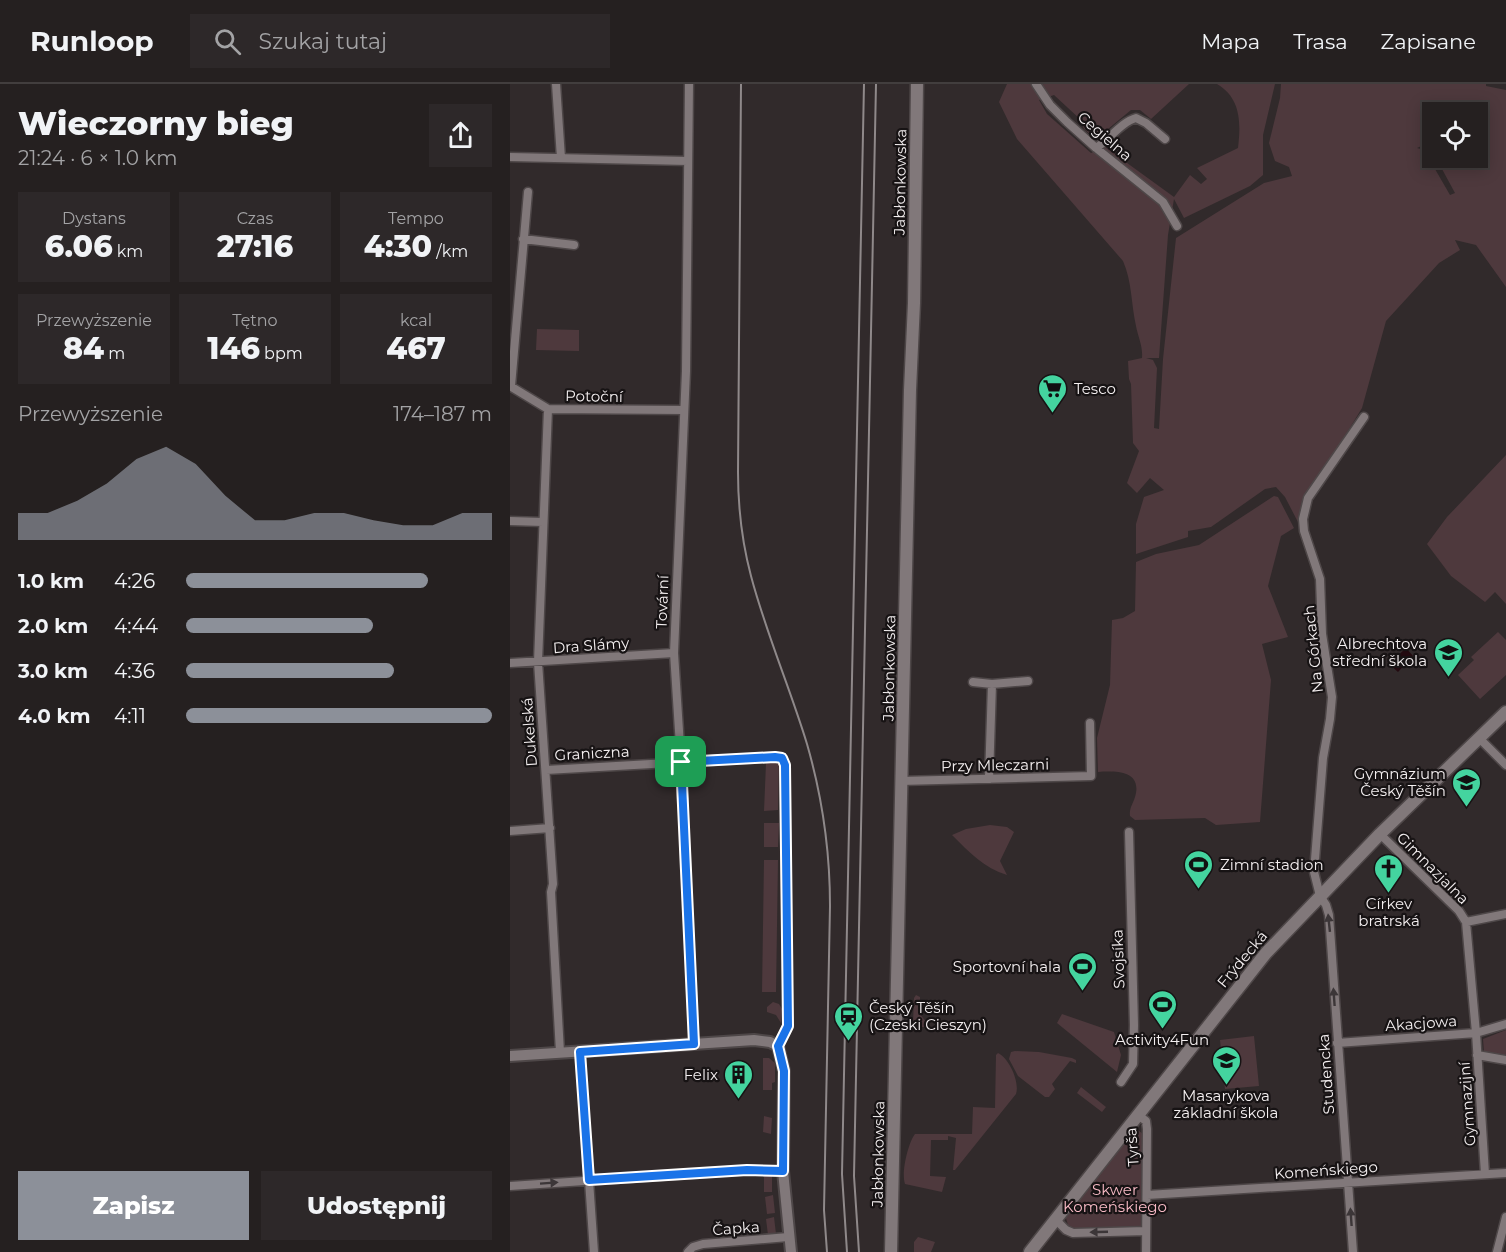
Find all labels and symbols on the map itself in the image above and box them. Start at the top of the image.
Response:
street label: Cegielna [1074,107,1136,165]
street label: Jabłonkowska [890,129,910,236]
supermarket icon: Tesco [1037,372,1069,414]
place label: Tesco [1074,379,1116,398]
street label: Potoční [565,386,624,406]
street label: Tovární [652,574,672,629]
street label: Na Górkach [1299,604,1327,694]
street label: Jabłonkowska [879,615,899,722]
street label: Dra Slámy [552,633,631,657]
place label: Albrechtova střední škola [1332,634,1427,670]
school or university icon: Albrechtova střední škola [1432,636,1464,678]
street label: Dukelská [517,697,541,767]
pin [655,736,706,787]
street label: Graniczna [554,742,630,764]
street label: Przy Mleczarni [941,755,1049,775]
place label: Gymnázium Český Těšín [1354,764,1446,800]
school or university icon: Gymnázium Český Těšín [1451,766,1483,808]
street label: Gimnazjalna [1393,828,1473,908]
sports icon: Zimní stadion [1183,848,1215,890]
church icon: Církev bratrská [1373,852,1405,894]
place label: Zimní stadion [1220,855,1324,874]
place label: Církev bratrská [1358,894,1420,930]
one-way arrow [1324,913,1334,932]
street label: Frýdecká [1213,927,1271,991]
street label: Svojsíka [1107,929,1129,989]
sports icon: Sportovní hala [1066,950,1098,992]
place label: Sportovní hala [953,957,1061,976]
sports icon: Activity4Fun [1146,988,1178,1030]
one-way arrow [1330,988,1339,1007]
place label: Český Těšín (Czeski Cieszyn) [869,998,987,1034]
station icon: Český Těšín (Czeski Cieszyn) [832,1000,864,1042]
street label: Akacjowa [1384,1011,1458,1035]
place label: Activity4Fun [1115,1030,1209,1049]
street label: Studencka [1314,1033,1338,1115]
school or university icon: Masarykova základní škola [1210,1044,1242,1086]
building icon: Felix [723,1058,755,1100]
street label: Gymnazijní [1455,1060,1479,1147]
place label: Felix [684,1065,718,1084]
place label: Masarykova základní škola [1174,1086,1278,1122]
street label: Jabłonkowska [868,1101,888,1208]
street label: Tyrša [1121,1127,1143,1167]
street label: Komeńskiego [1274,1157,1378,1183]
one-way arrow [540,1178,559,1188]
park label: Skwer Komeńskiego [1063,1180,1167,1216]
one-way arrow [1346,1207,1355,1226]
street label: Čapka [712,1217,760,1239]
one-way arrow [1089,1227,1108,1236]

